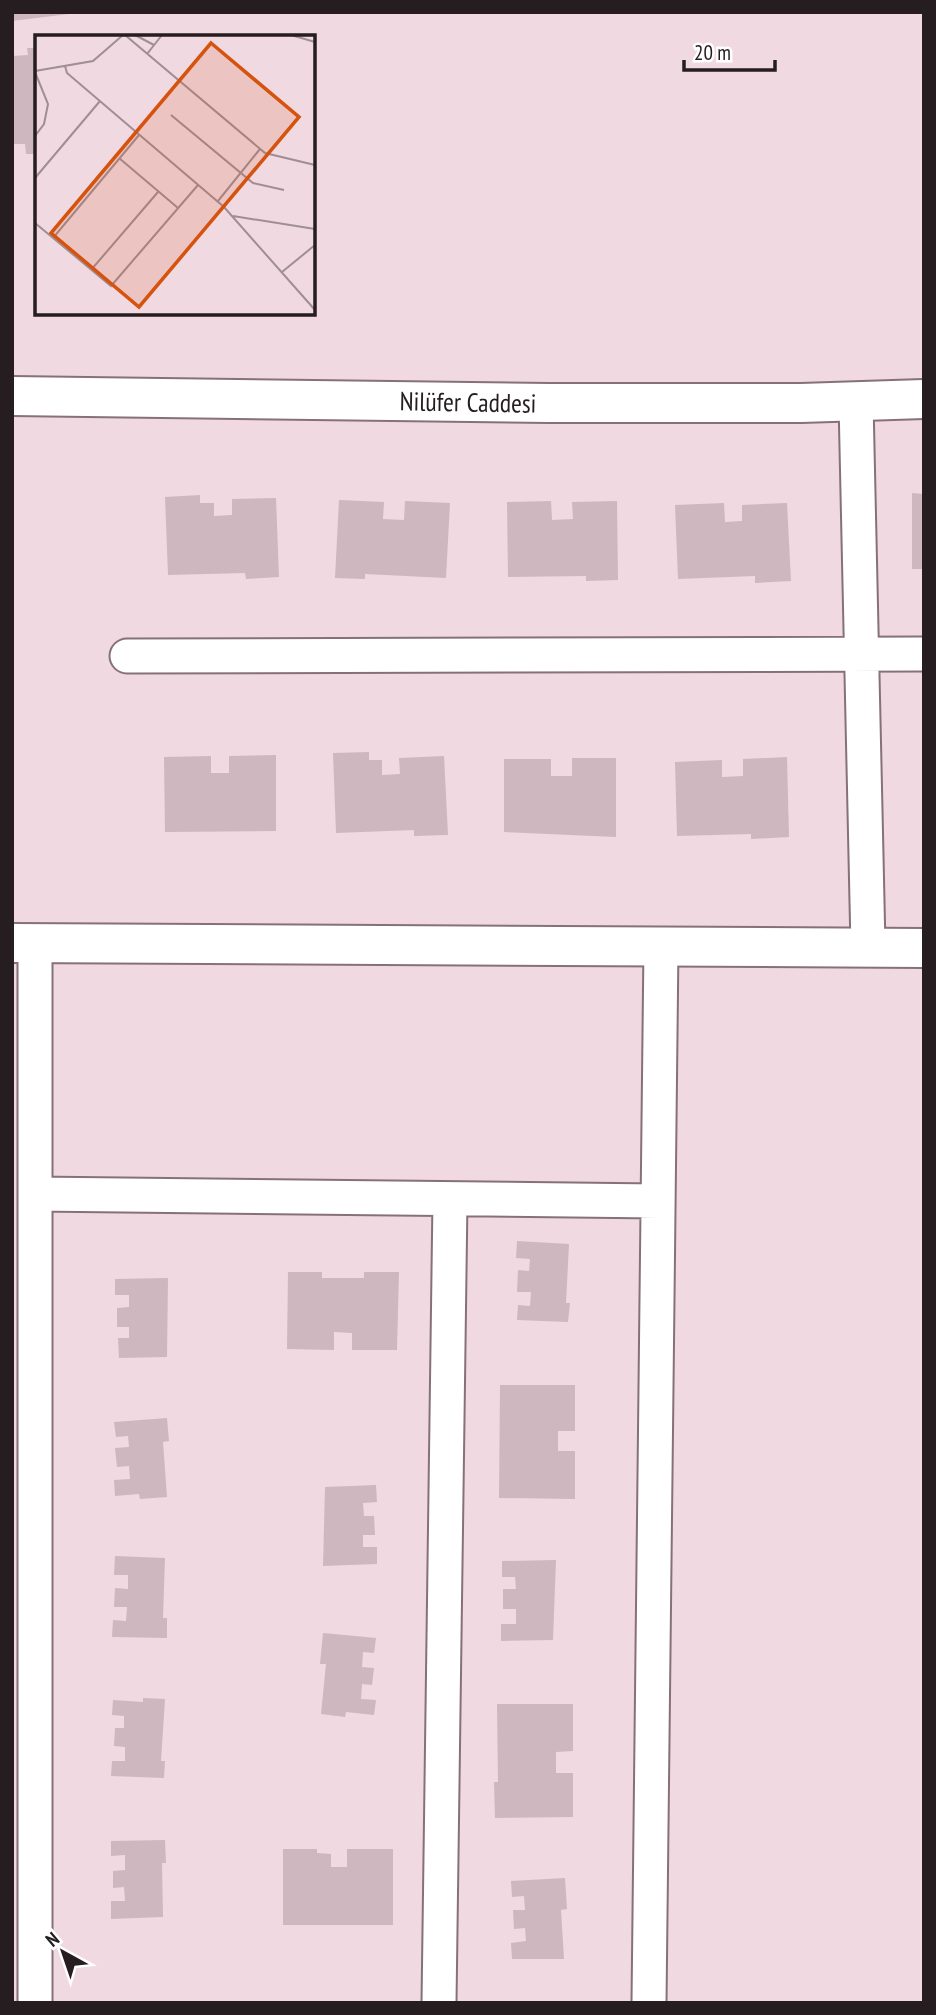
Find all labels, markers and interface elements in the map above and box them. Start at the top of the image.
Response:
scale bar [684,28,775,72]
inset map [35,35,315,315]
text: 20 m [694,39,731,66]
street label: Nilüfer Caddesi [399,384,537,420]
north arrow [28,1917,98,1987]
text: N [40,1926,64,1951]

